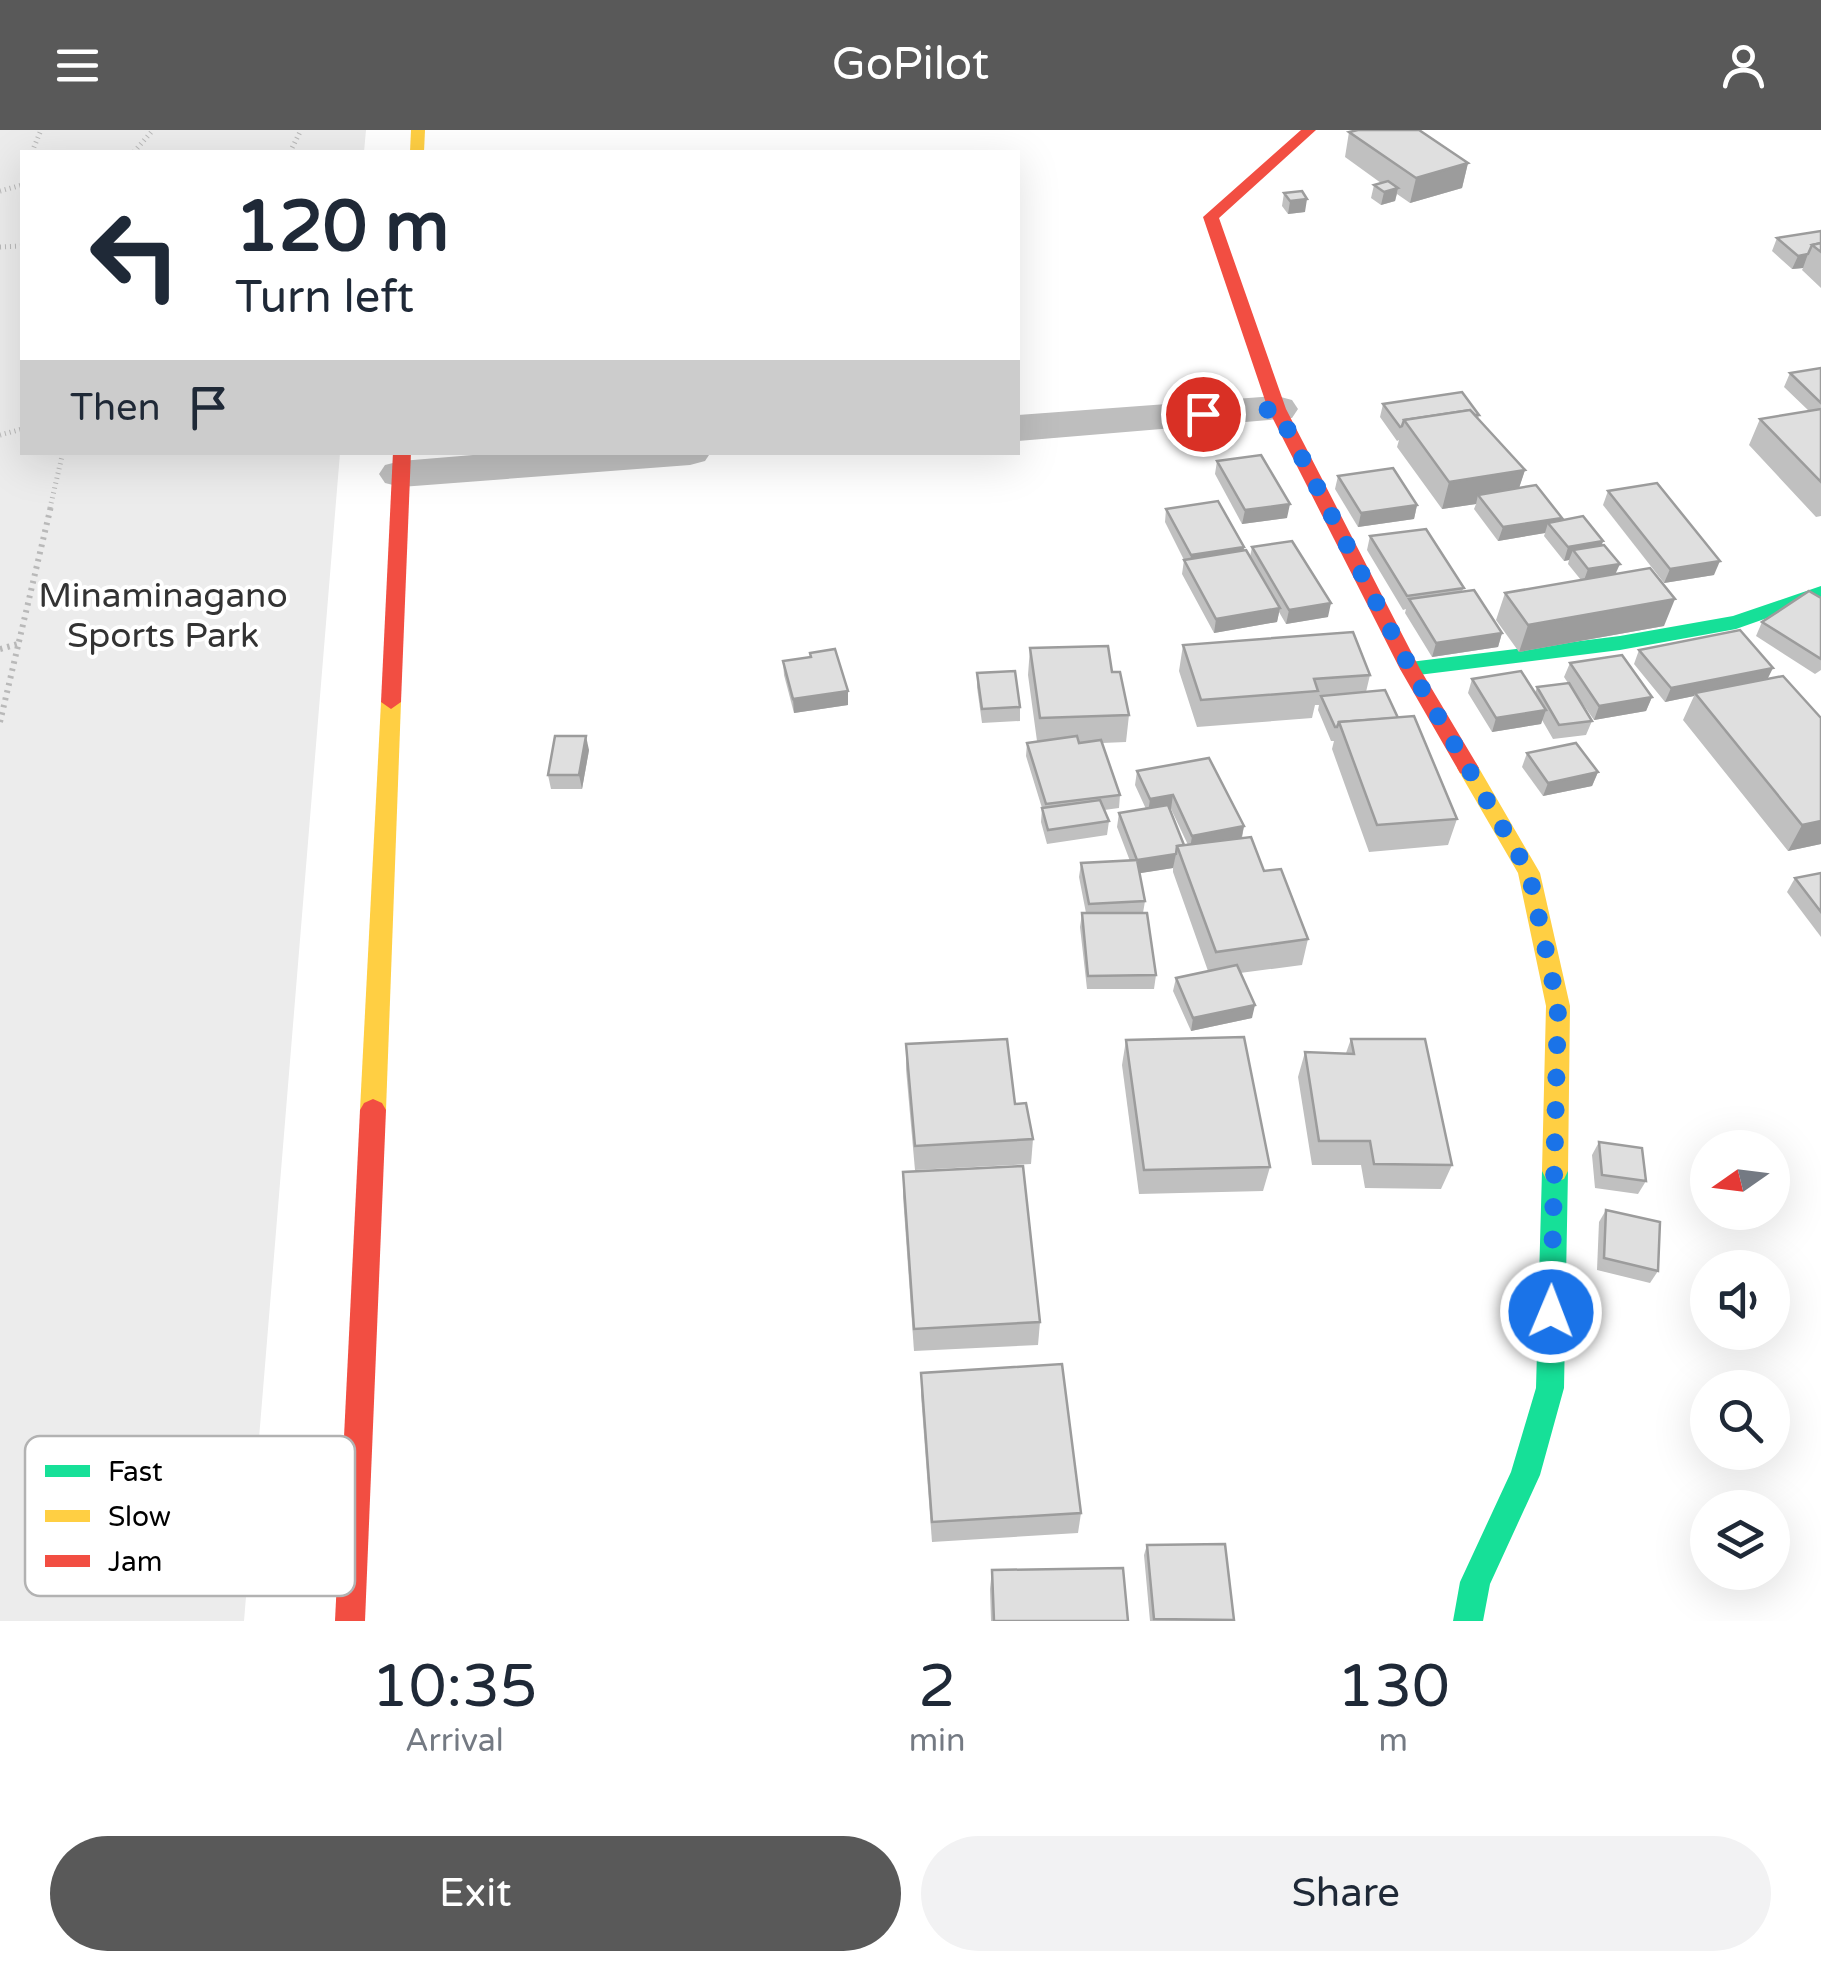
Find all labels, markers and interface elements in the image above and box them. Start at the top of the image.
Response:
icon: menu [50,38,105,93]
text: GoPilot [832,38,989,92]
icon: person [1716,38,1771,93]
text: 120 m [235,186,449,270]
icon: left [70,190,200,320]
text: Turn left [235,271,414,325]
pin [1161,372,1246,457]
icon: arrive [181,380,236,435]
text: Then [70,385,161,431]
icon: arrive [1176,387,1231,442]
park label: Minaminagano Sports Park [38,575,288,657]
north arrow [1690,1130,1790,1230]
map controls [1690,1130,1790,1590]
button: sound [1690,1250,1790,1350]
position arrow [1499,1260,1603,1364]
button: search [1690,1370,1790,1470]
legend [25,1436,355,1596]
text: Fast [108,1455,163,1489]
button: layers [1690,1490,1790,1590]
text: Slow [108,1500,171,1534]
text: Jam [108,1545,163,1579]
text: 10:35 [371,1651,538,1723]
text: 2 [918,1651,956,1723]
text: 130 [1337,1651,1450,1723]
text: Arrival [405,1722,504,1760]
text: min [909,1722,966,1760]
text: m [1379,1722,1408,1760]
button: Exit [50,1836,901,1951]
button: Share [921,1836,1771,1951]

